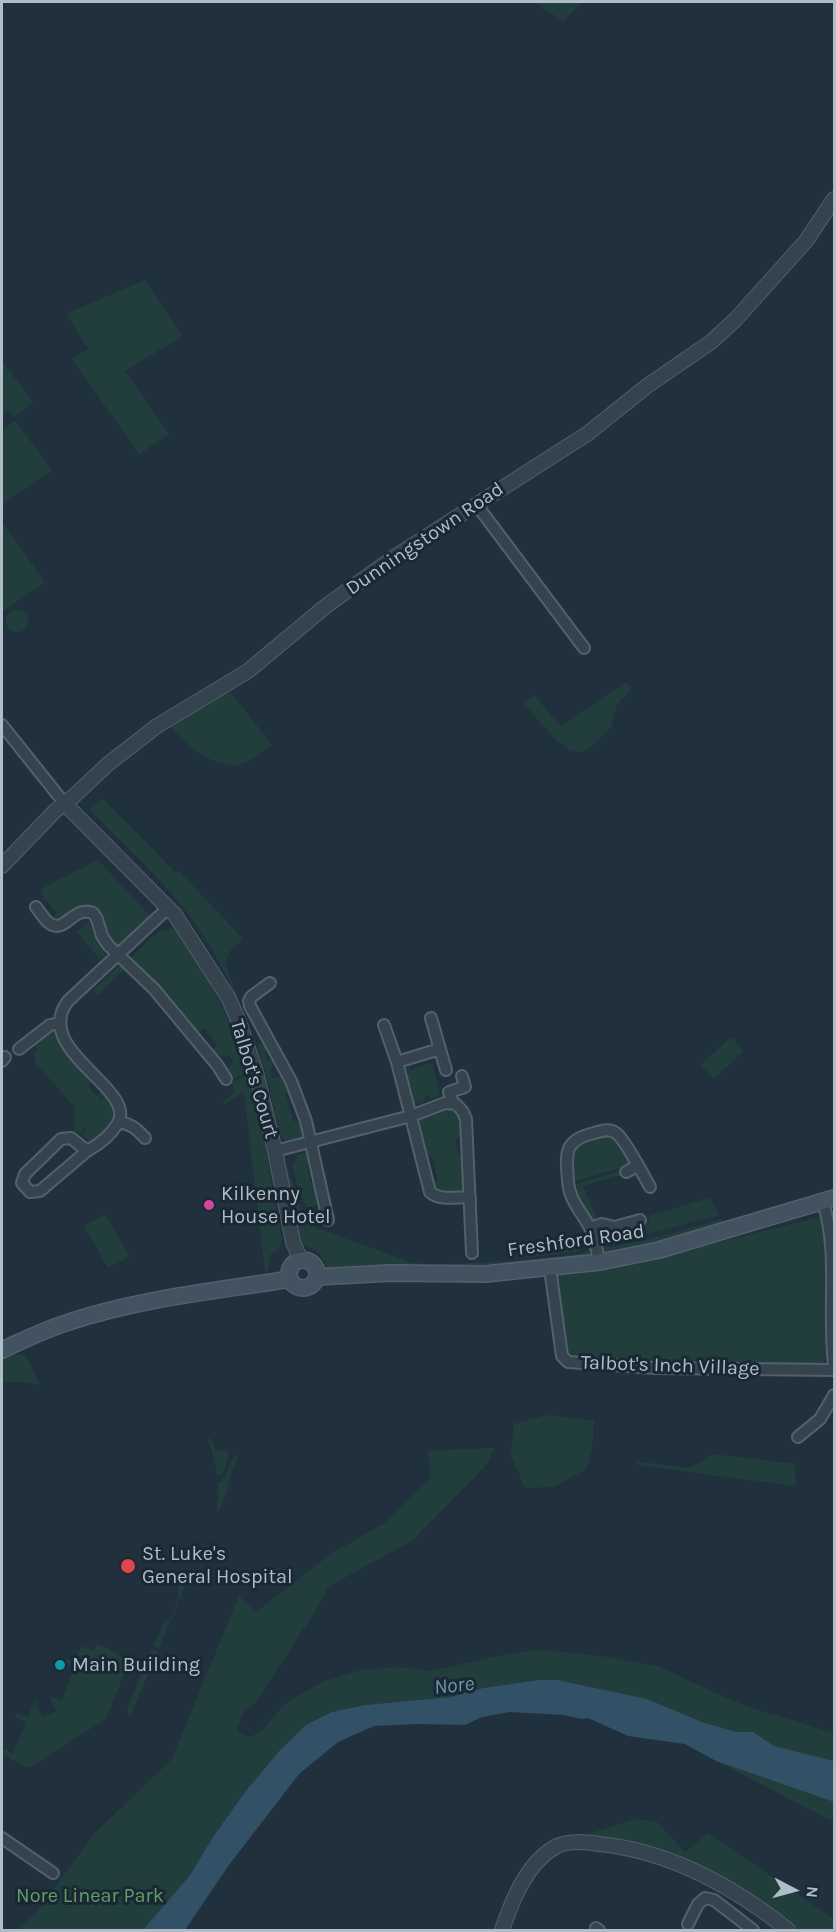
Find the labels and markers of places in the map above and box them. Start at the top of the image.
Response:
place label: Kilkenny House Hotel [221,1182,331,1229]
marker: Kilkenny House Hotel [202,1198,216,1212]
place label: St. Luke's General Hospital [142,1542,293,1589]
marker: St. Luke's General Hospital [119,1557,137,1575]
place label: Main Building [72,1653,200,1677]
marker: Main Building [53,1658,67,1672]

